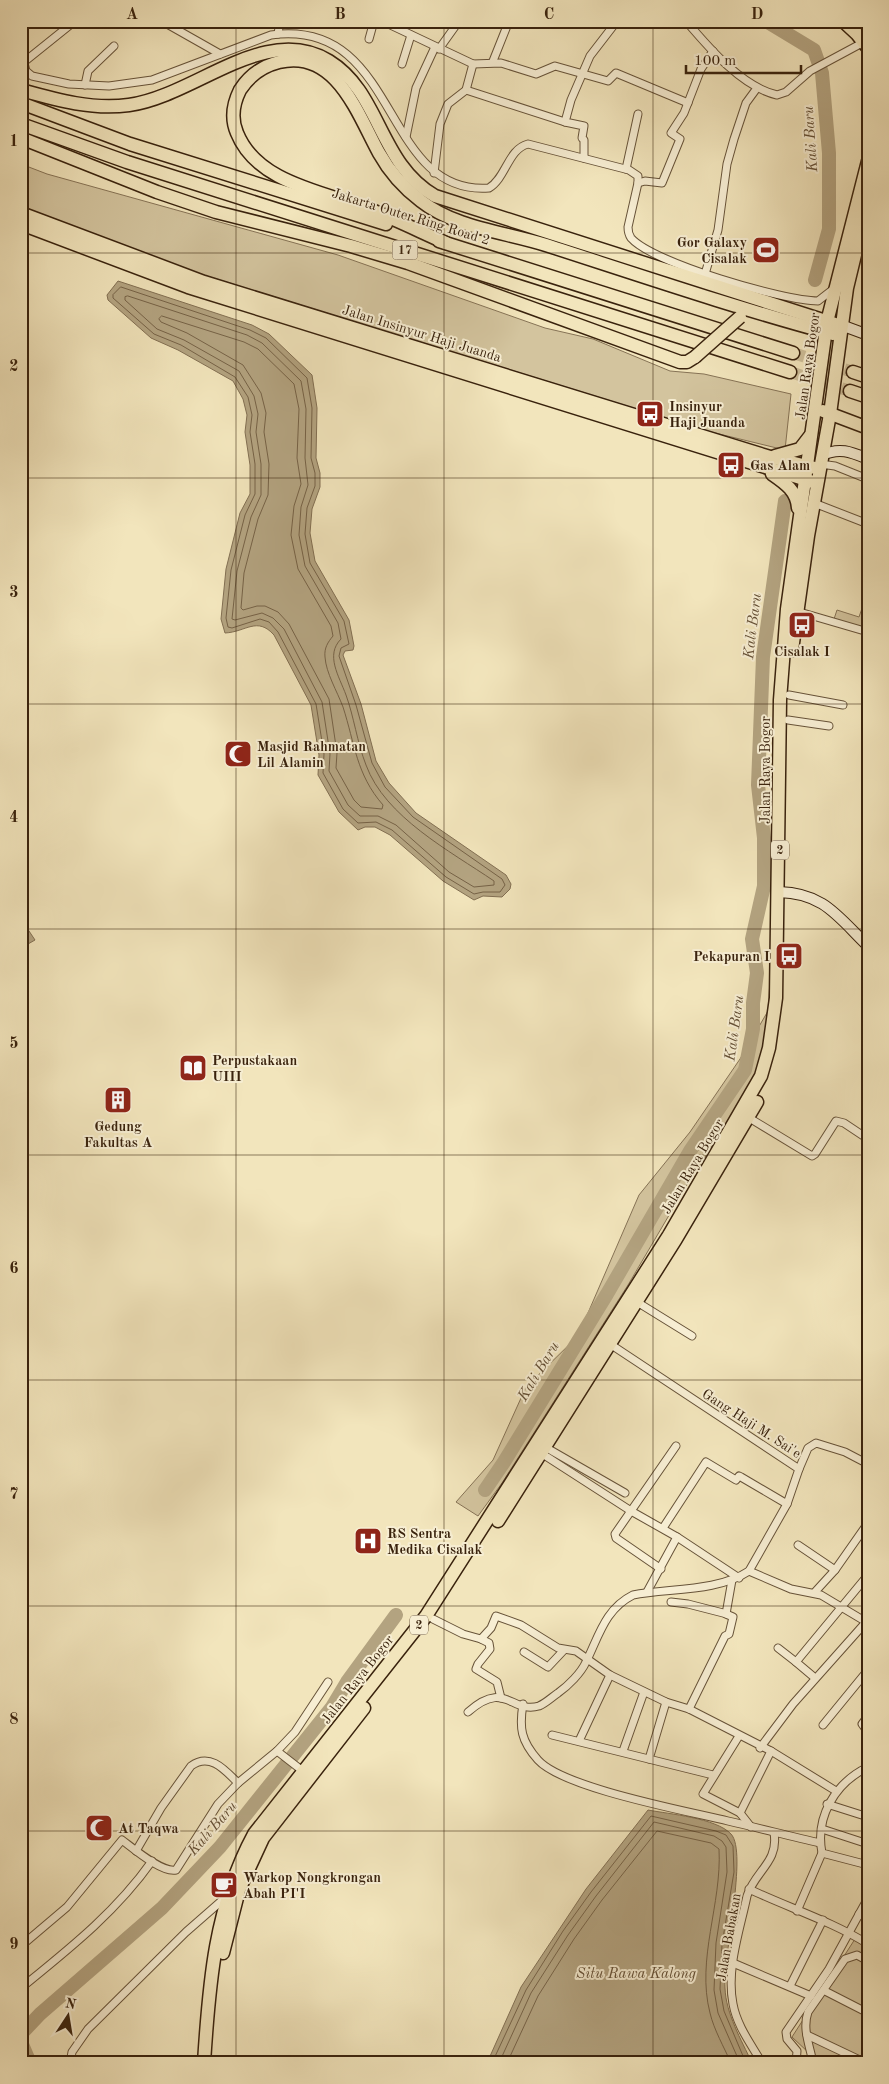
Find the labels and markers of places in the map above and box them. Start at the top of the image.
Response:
sports icon: Gor Galaxy Cisalak [751,235,781,265]
place label: Gor Galaxy Cisalak [677,236,747,266]
bus stop icon: Insinyur Haji Juanda [635,399,665,429]
place label: Insinyur Haji Juanda [669,400,745,430]
bus stop icon: Gas Alam [716,450,746,480]
place label: Gas Alam [750,459,810,473]
bus stop icon: Cisalak I [787,610,817,640]
place label: Cisalak I [774,645,830,659]
mosque icon: Masjid Rahmatan Lil Alamin [223,739,253,769]
place label: Masjid Rahmatan Lil Alamin [257,740,366,770]
bus stop icon: Pekapuran I [774,941,804,971]
place label: Pekapuran I [693,950,770,964]
library icon: Perpustakaan UIII [178,1053,208,1083]
place label: Perpustakaan UIII [212,1054,297,1084]
building icon: Gedung Fakultas A [103,1085,133,1115]
place label: Gedung Fakultas A [84,1120,153,1150]
hospital icon: RS Sentra Medika Cisalak [353,1526,383,1556]
place label: RS Sentra Medika Cisalak [387,1527,483,1557]
mosque icon: At Taqwa [84,1813,114,1843]
place label: At Taqwa [118,1822,179,1836]
cafe icon: Warkop Nongkrongan Abah PI'I [209,1870,239,1900]
place label: Warkop Nongkrongan Abah PI'I [243,1871,381,1901]

